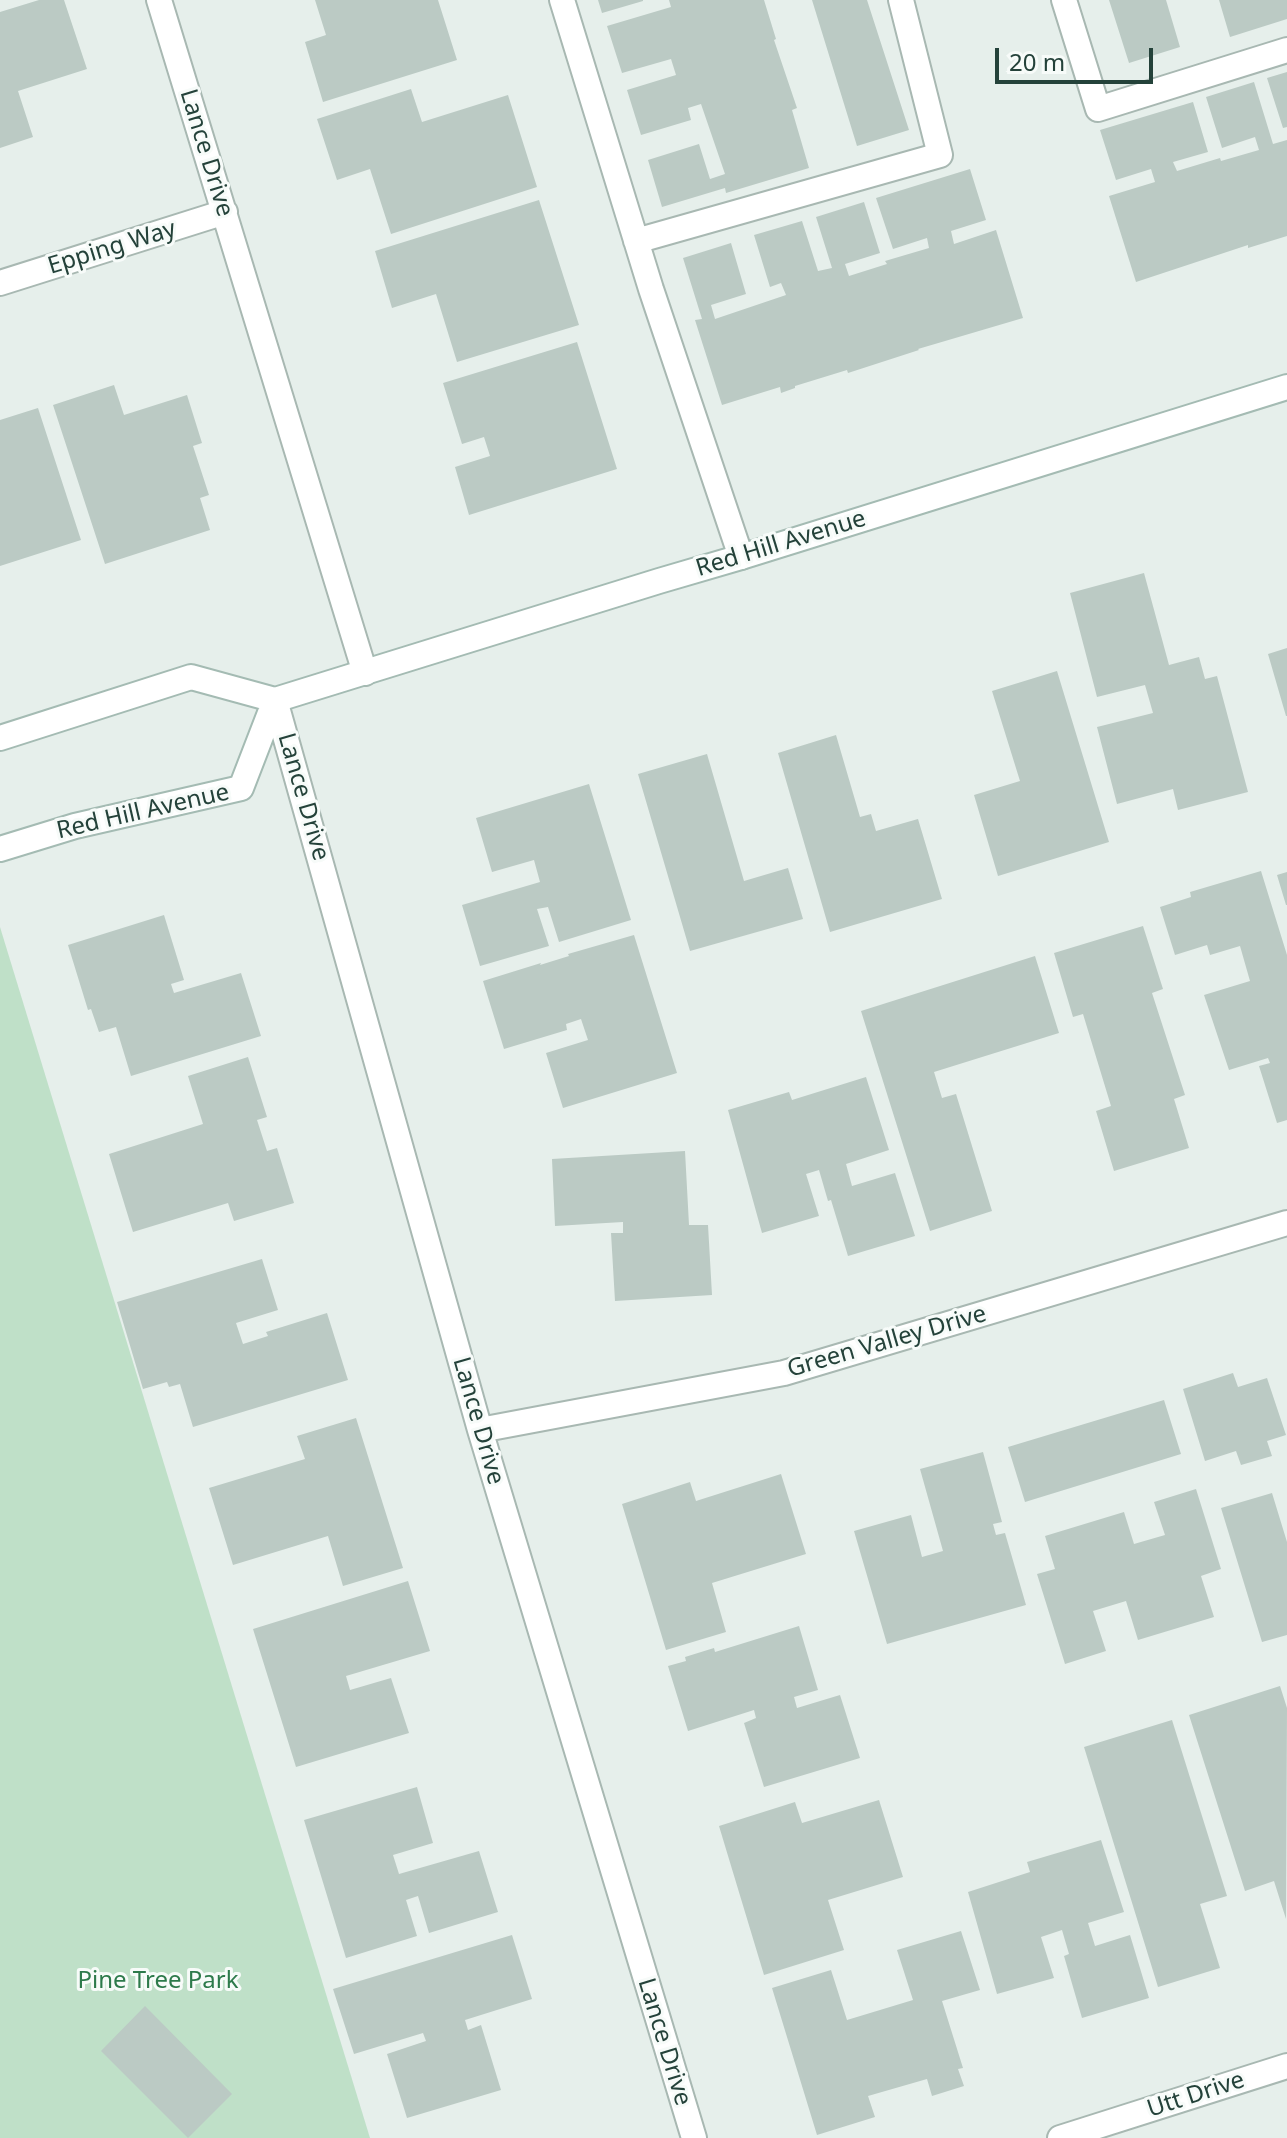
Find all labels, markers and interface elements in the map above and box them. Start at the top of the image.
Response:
scale bar [999,32,1157,82]
text: 20 m [1009,45,1065,78]
street label: Lance Drive [173,86,239,220]
street label: Epping Way [44,215,180,281]
street label: Red Hill Avenue [692,504,870,584]
street label: Lance Drive [271,730,335,864]
street label: Red Hill Avenue [54,778,232,846]
street label: Green Valley Drive [784,1300,990,1384]
street label: Lance Drive [446,1354,510,1488]
park label: Pine Tree Park [78,1967,238,1995]
street label: Lance Drive [631,1975,697,2109]
street label: Utt Drive [1144,2066,1248,2124]

